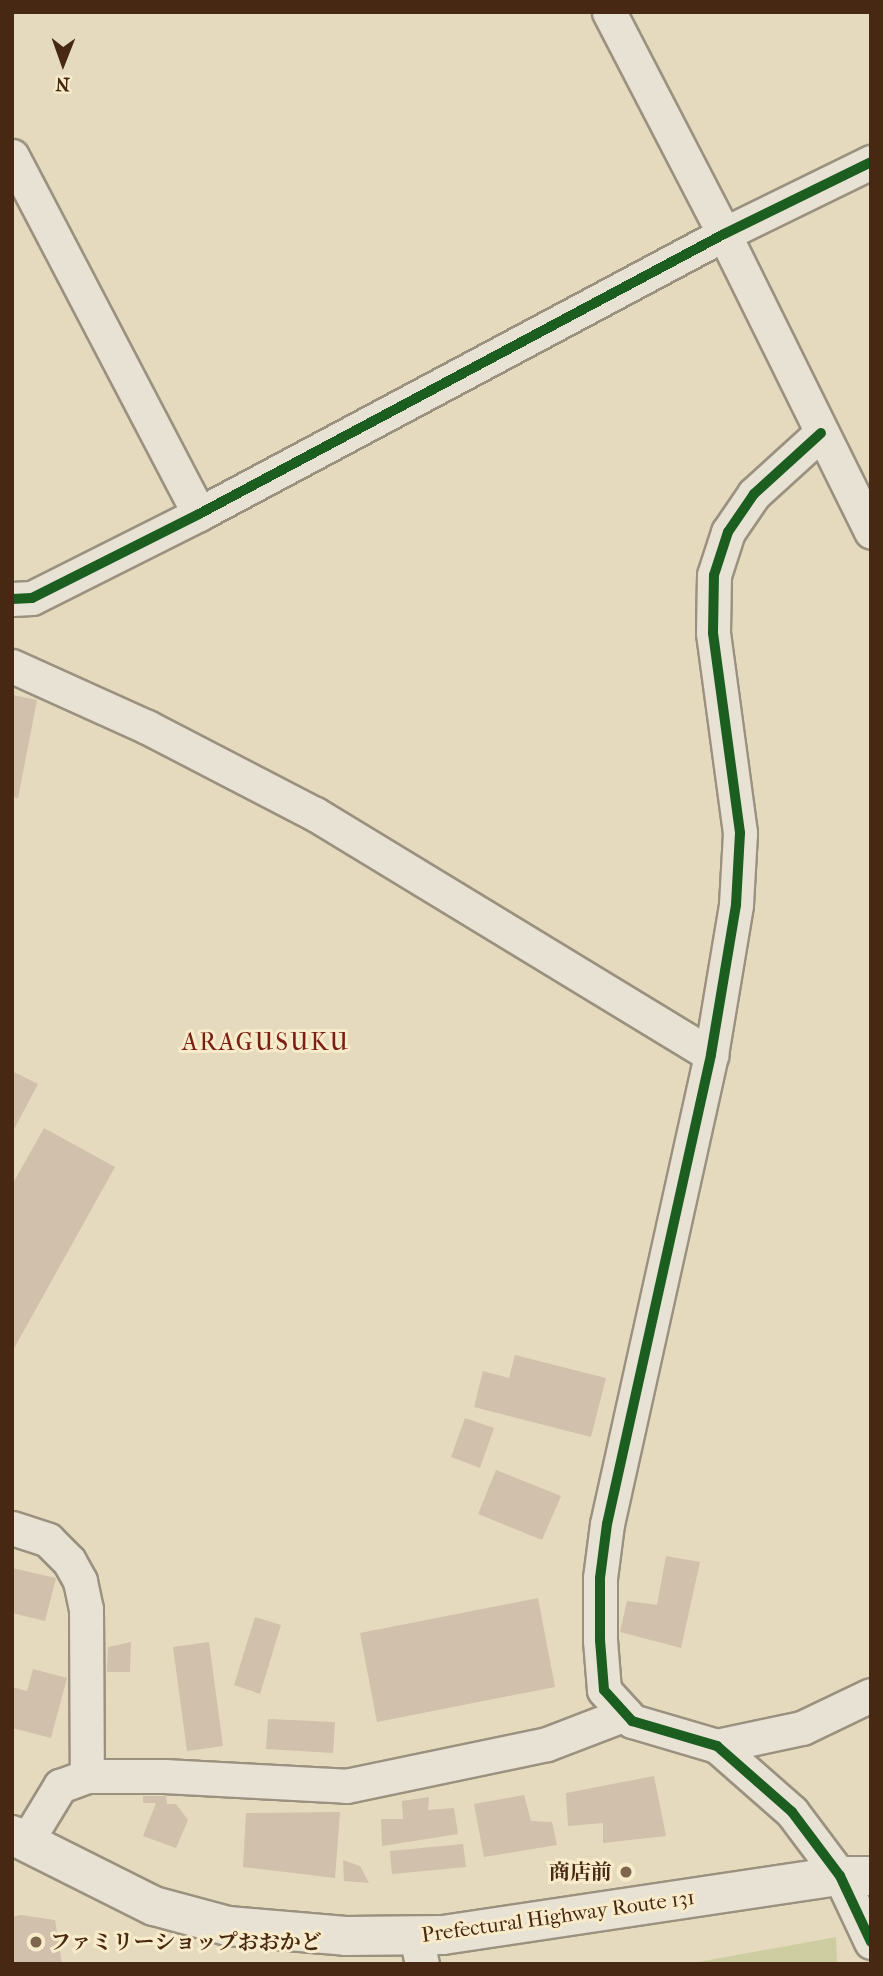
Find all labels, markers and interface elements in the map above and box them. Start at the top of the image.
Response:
north arrow [28,28,98,98]
text: N [55,73,70,95]
district label: ARAGUSUKU [183,1029,349,1057]
place label: 商店前 [549,1859,612,1885]
marker: 商店前 [618,1864,634,1880]
street label: Prefectural Highway Route 131 [420,1884,696,1948]
place label: ファミリーショップおおかど [50,1929,323,1955]
marker: ファミリーショップおおかど [28,1934,44,1950]

